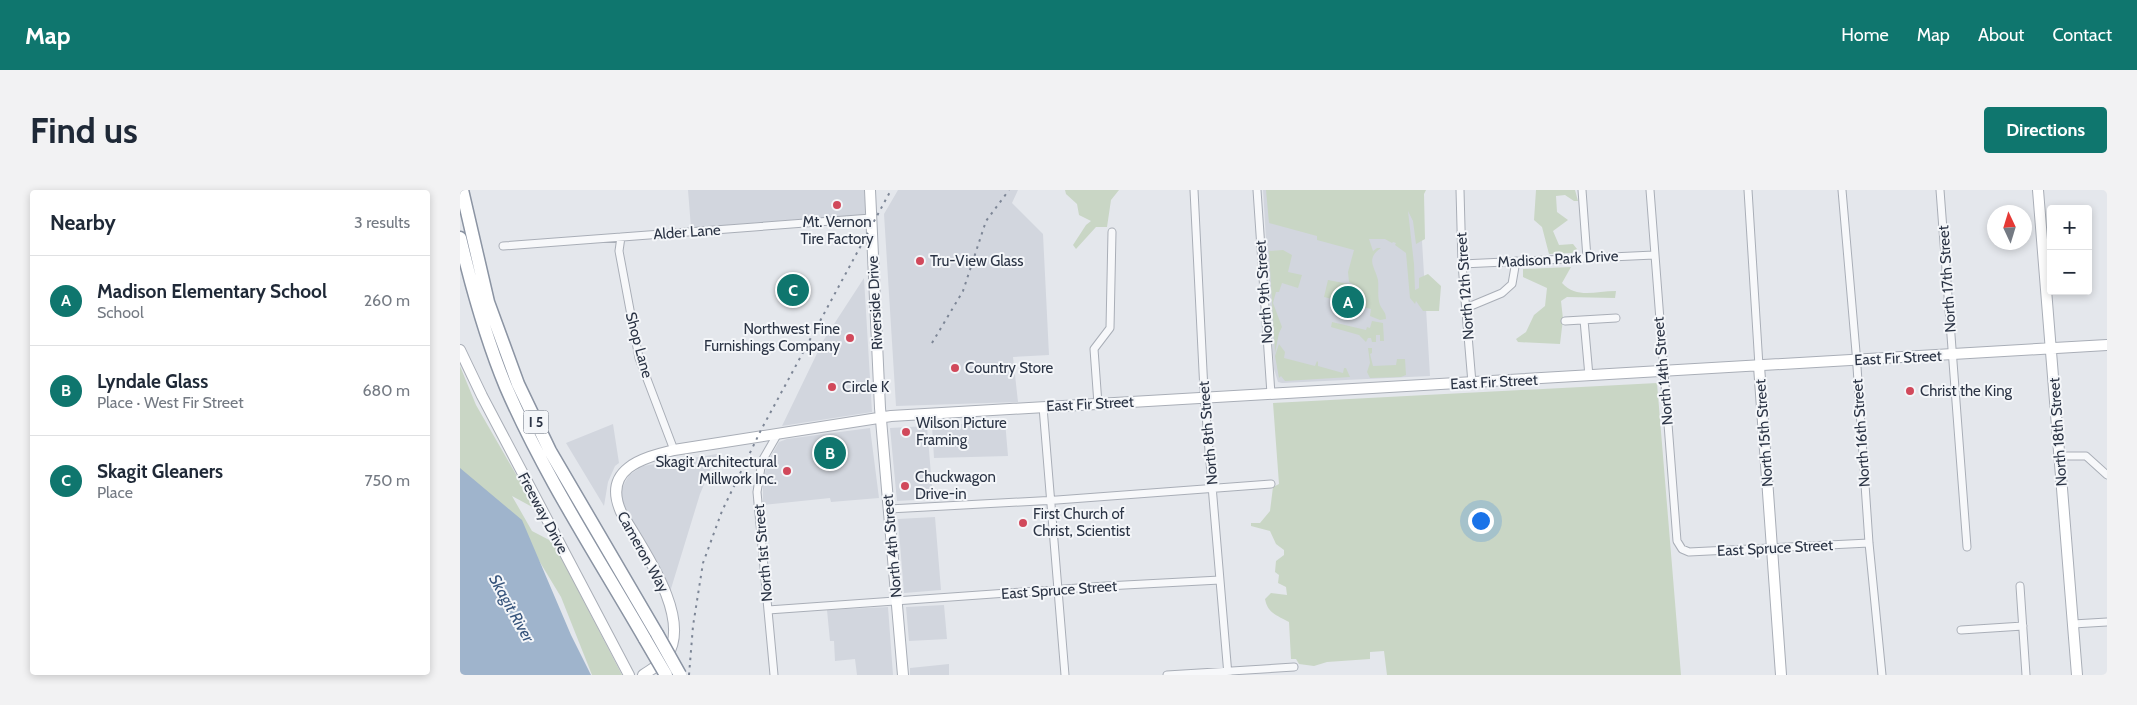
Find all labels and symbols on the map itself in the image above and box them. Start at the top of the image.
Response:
marker: Mt. Vernon Tire Factory [831,199,843,211]
north arrow [1987,205,2032,250]
place label: Mt. Vernon Tire Factory [800,213,874,248]
street label: Alder Lane [653,221,722,243]
street label: North 17th Street [1934,225,1960,333]
street label: North 12th Street [1452,232,1478,340]
street label: North 9th Street [1251,240,1277,344]
street label: Madison Park Drive [1497,247,1619,271]
place label: Tru-View Glass [930,252,1023,270]
street label: Riverside Drive [864,255,886,351]
marker: Tru-View Glass [914,255,926,267]
pin: C [777,271,809,309]
pin: A [1332,283,1364,321]
street label: Shop Lane [622,310,657,380]
street label: North 14th Street [1649,316,1677,426]
place label: Northwest Fine Furnishings Company [704,320,840,355]
marker: Northwest Fine Furnishings Company [844,332,856,344]
street label: East Fir Street [1854,347,1942,369]
place label: Country Store [965,359,1053,377]
marker: Country Store [949,362,961,374]
street label: East Fir Street [1450,371,1538,393]
street label: North 18th Street [2045,377,2071,487]
place label: Circle K [842,378,890,396]
street label: North 15th Street [1751,378,1777,488]
street label: North 16th Street [1848,378,1874,488]
street label: North 8th Street [1194,380,1222,486]
marker: Circle K [826,381,838,393]
place label: Christ the King [1920,382,2013,400]
marker: Christ the King [1904,385,1916,397]
street label: East Fir Street [1046,393,1134,415]
road number: I 5 [524,410,548,433]
place label: Wilson Picture Framing [916,414,1007,449]
marker: Wilson Picture Framing [900,426,912,438]
pin: B [814,434,846,472]
place label: Skagit Architectural Millwork Inc. [655,453,777,488]
marker: Skagit Architectural Millwork Inc. [781,465,793,477]
place label: Chuckwagon Drive-in [915,468,996,503]
street label: Freeway Drive [514,469,572,557]
marker: Chuckwagon Drive-in [899,480,911,492]
street label: North 4th Street [879,494,905,598]
street label: North 1st Street [750,503,776,603]
place label: First Church of Christ, Scientist [1033,505,1130,540]
street label: Cameron Way [613,508,673,596]
your location [1468,508,1494,534]
marker: First Church of Christ, Scientist [1017,517,1029,529]
street label: East Spruce Street [1717,536,1833,560]
water label: Skagit River [485,571,538,646]
street label: East Spruce Street [1000,577,1118,603]

